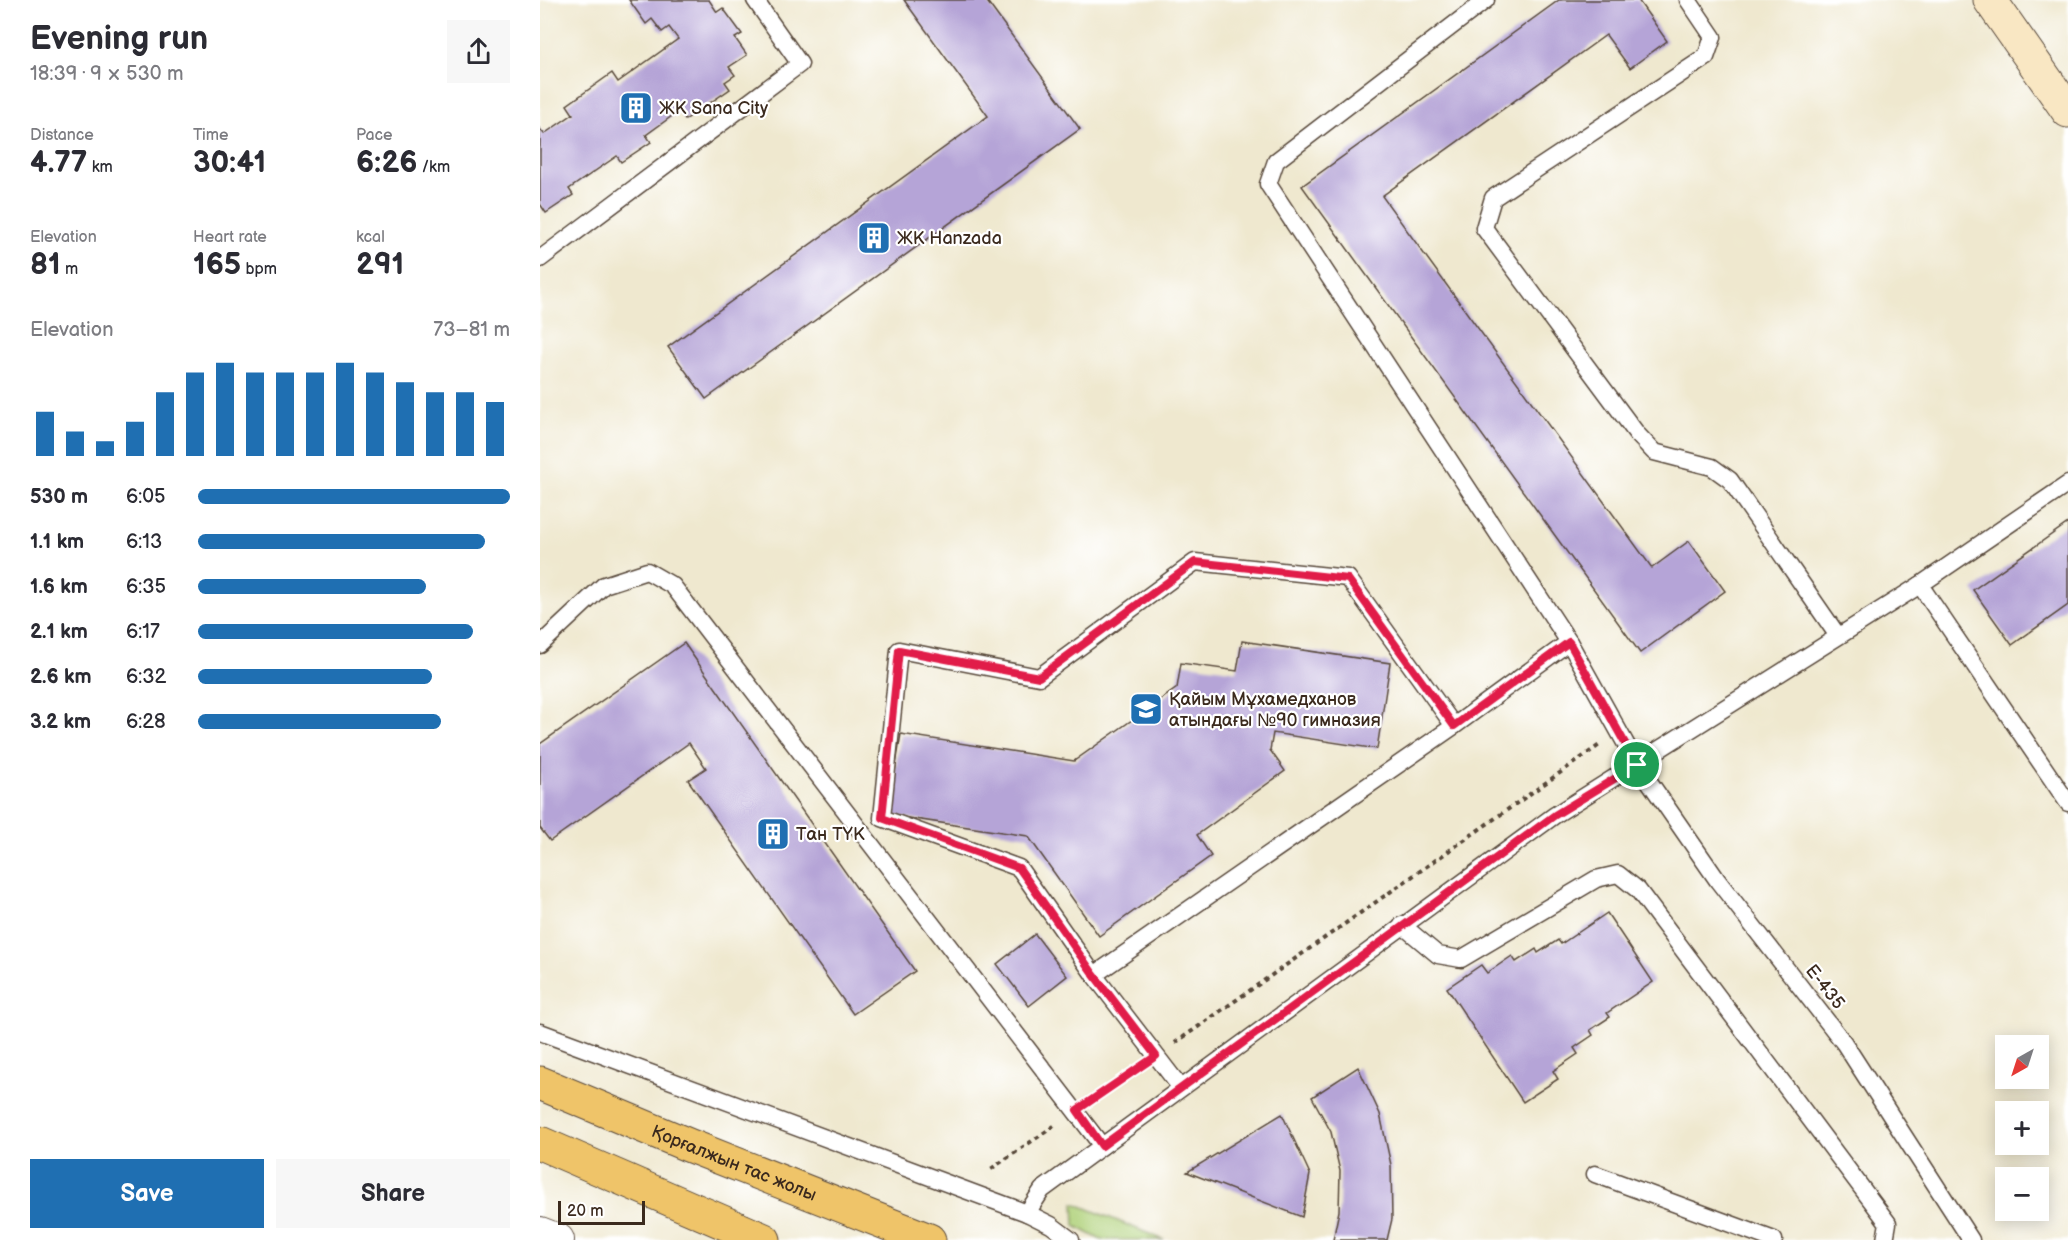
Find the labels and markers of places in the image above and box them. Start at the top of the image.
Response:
building icon: ЖК Sana City [618,90,654,126]
place label: ЖК Sana City [659,98,769,119]
building icon: ЖК Hanzada [856,220,892,256]
place label: ЖК Hanzada [897,228,1002,249]
place label: Қайым Мұхамедханов атындағы №90 гимназия [1169,689,1381,731]
school or university icon: Қайым Мұхамедханов атындағы №90 гимназия [1128,691,1164,727]
pin [1611,739,1662,790]
building icon: Тан ТҮК [755,816,791,852]
place label: Тан ТҮК [796,824,865,845]

